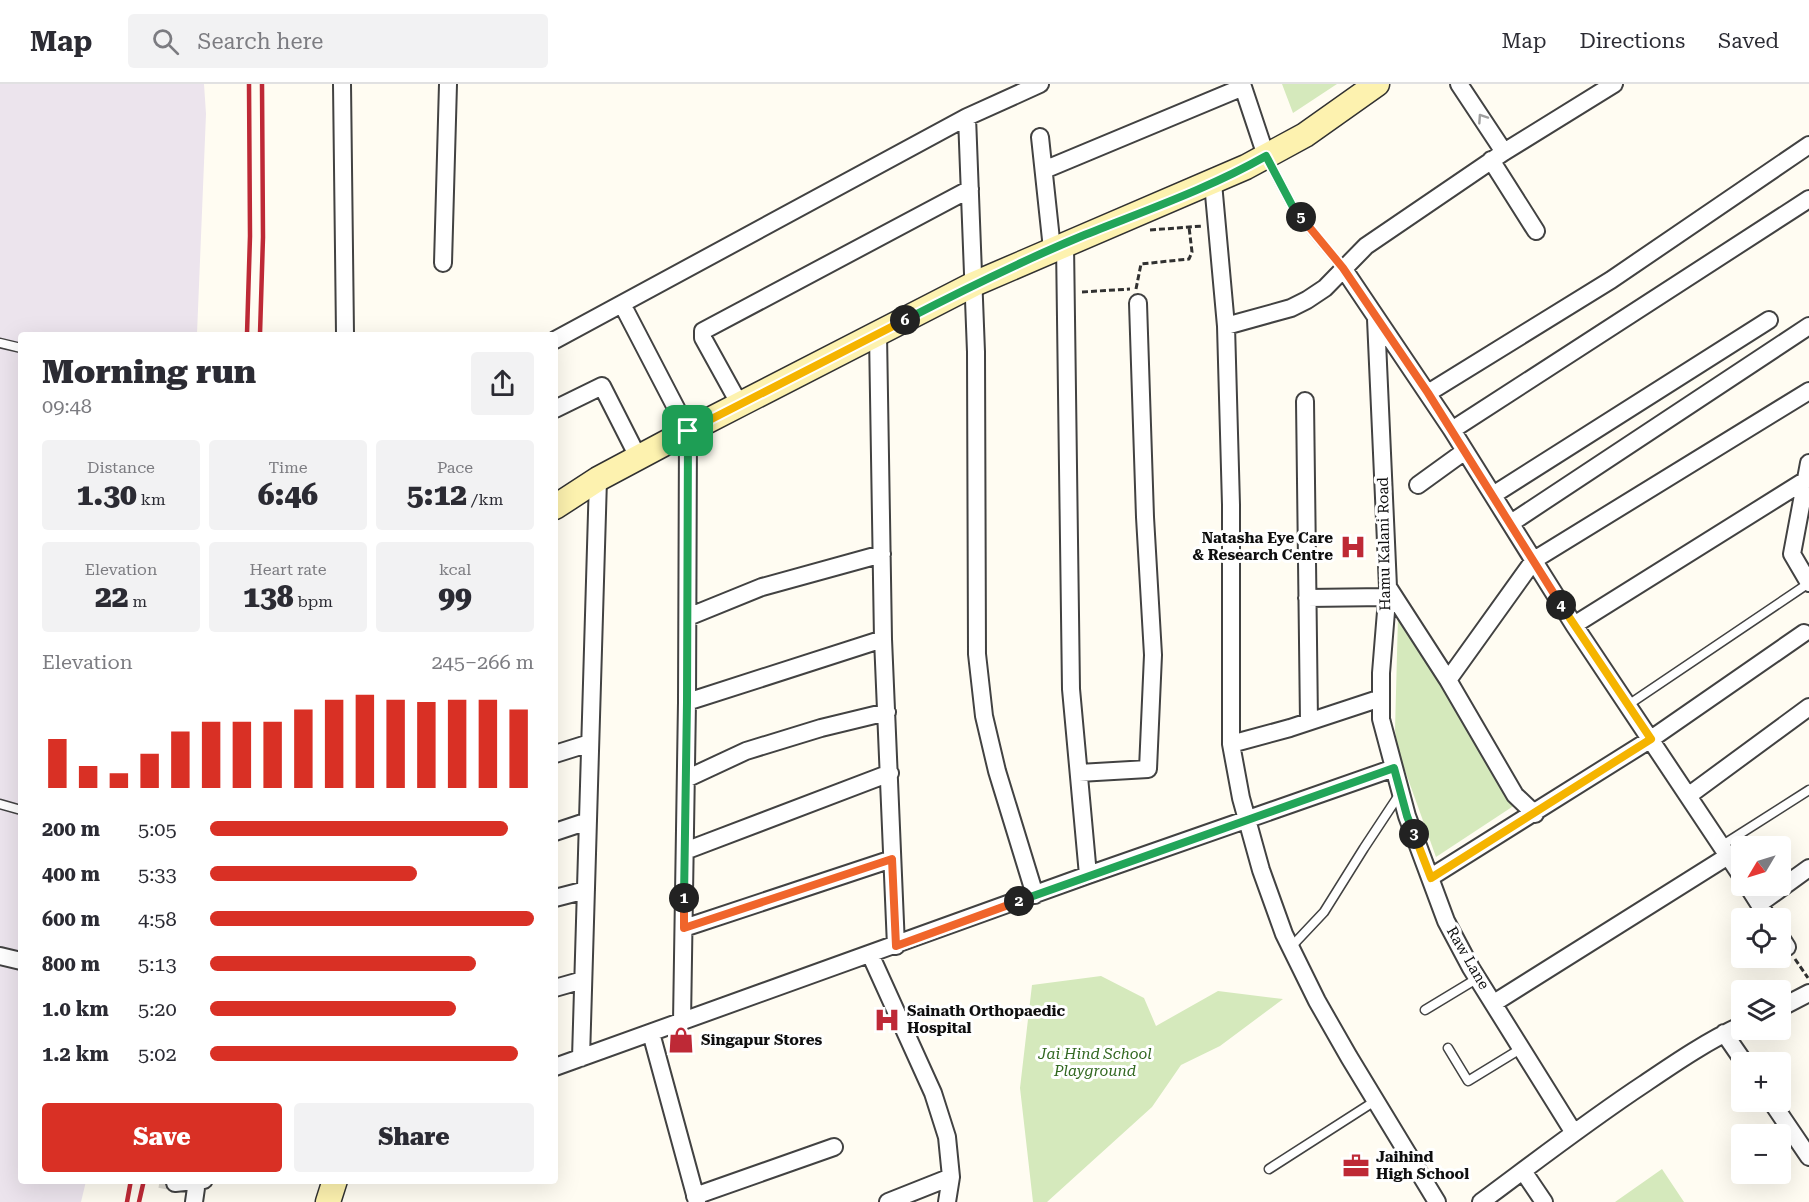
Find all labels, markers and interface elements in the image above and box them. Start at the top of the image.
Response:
search box [128,14,548,68]
text: Map [30,25,92,58]
icon: search [149,25,182,58]
text: Search here [197,29,323,54]
text: Map [1502,29,1546,53]
text: Directions [1579,29,1685,53]
text: Saved [1718,29,1779,53]
one-way arrow [1477,114,1489,124]
pin: 5 [1286,202,1316,232]
text: 5 [1297,207,1305,226]
pin: 6 [890,305,920,335]
text: 6 [901,310,909,329]
text: Morning run [42,352,256,391]
button: share [471,352,534,415]
text: 09:48 [42,394,92,418]
pin [662,405,713,456]
icon: arrive [671,414,704,447]
text: Distance [87,458,155,477]
text: Time [268,458,308,477]
text: Pace [437,458,473,477]
text: 1.30 [76,477,137,512]
text: 6:46 [258,477,318,512]
text: 5:12 [407,477,467,512]
street label: Hamu Kalani Road [1374,477,1394,611]
text: km [137,490,166,509]
text: /km [467,490,503,509]
place label: Natasha Eye Care & Research Centre [1192,529,1333,564]
hospital icon: Natasha Eye Care & Research Centre [1338,532,1368,562]
text: Elevation [85,560,157,579]
text: Heart rate [250,560,326,579]
text: kcal [439,560,471,579]
text: 22 [95,579,128,614]
text: 138 [243,579,293,614]
text: 99 [438,579,472,614]
pin: 4 [1546,590,1576,620]
text: m [128,592,147,611]
text: bpm [293,592,333,611]
text: 4 [1557,595,1565,614]
text: Elevation [42,650,133,674]
text: 245–266 m [431,650,534,674]
text: 200 m [42,817,100,841]
text: 5:05 [138,817,177,841]
pin: 3 [1399,819,1429,849]
text: 3 [1410,824,1418,843]
north arrow [1731,836,1791,896]
map controls [1731,836,1791,1184]
text: 400 m [42,862,100,886]
text: 5:33 [138,862,177,886]
pin: 1 [669,883,699,913]
pin: 2 [1004,886,1034,916]
text: 1 [680,888,688,907]
text: 2 [1015,891,1023,910]
text: 600 m [42,907,100,931]
text: 4:58 [138,907,177,931]
button: locate [1731,908,1791,968]
street label: Raw Lane [1443,923,1493,993]
text: 800 m [42,952,100,976]
text: 5:13 [138,952,177,976]
button: layers [1731,980,1791,1040]
text: 1.0 km [42,997,109,1021]
text: 5:20 [138,997,177,1021]
place label: Sainath Orthopaedic Hospital [907,1002,1066,1037]
hospital icon: Sainath Orthopaedic Hospital [872,1005,902,1035]
shop icon: Singapur Stores [666,1025,696,1055]
place label: Singapur Stores [701,1031,823,1049]
text: 1.2 km [42,1042,109,1066]
text: 5:02 [138,1042,177,1066]
park label: Jai Hind School Playground [1037,1045,1152,1080]
button: + [1731,1052,1791,1112]
button: Save [42,1103,282,1172]
button: Share [294,1103,534,1172]
button: − [1731,1124,1791,1184]
place label: Jaihind High School [1376,1148,1469,1183]
office icon: Jaihind High School [1341,1151,1371,1181]

